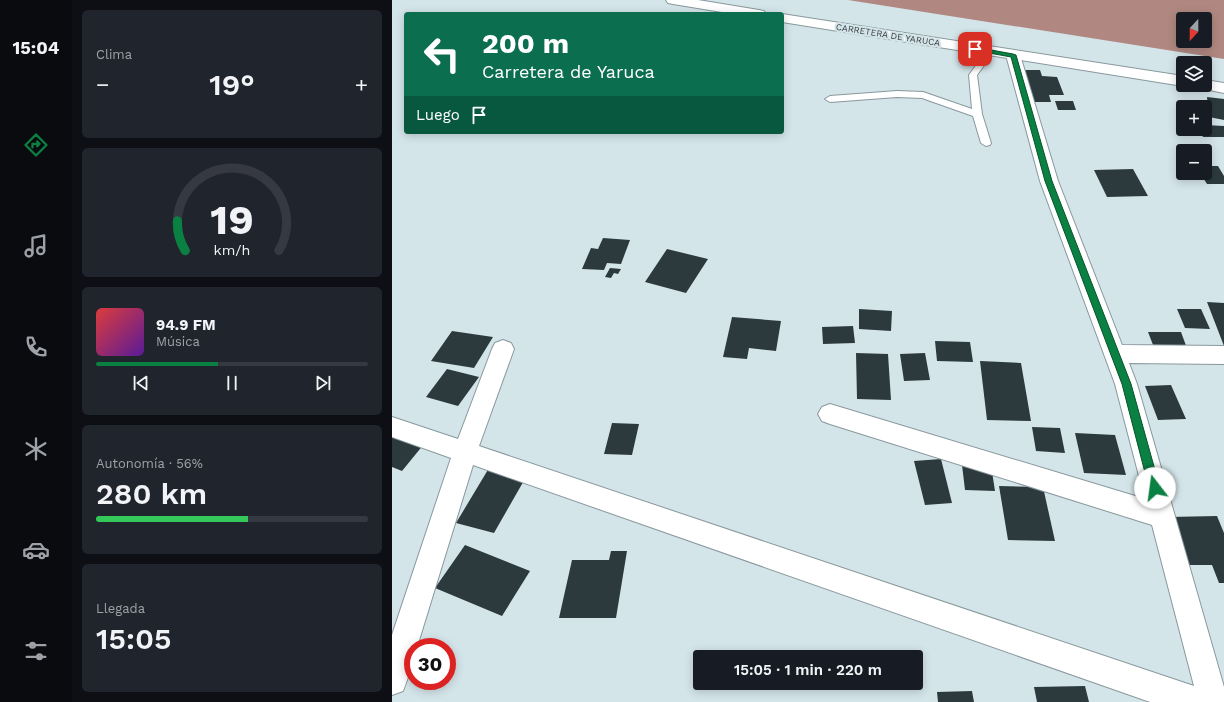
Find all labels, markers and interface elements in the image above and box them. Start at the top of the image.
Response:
north arrow [1176,12,1212,48]
map controls [1176,12,1212,180]
street label: CARRETERA DE YARUCA [835,22,941,48]
text: 200 m [482,27,569,60]
icon: left [416,28,468,80]
pin [958,32,992,66]
text: 15:04 [13,37,59,58]
icon: arrive [964,38,986,60]
text: Clima [96,47,132,62]
button: layers [1176,56,1212,92]
text: Carretera de Yaruca [482,61,655,82]
text: 19° [209,67,255,102]
text: − [96,72,109,97]
text: + [355,72,368,97]
button: + [1176,100,1212,136]
icon: arrive [468,104,490,126]
text: Luego [416,106,460,124]
icon: directions [22,131,50,159]
button: − [1176,144,1212,180]
text: 19 [210,194,254,243]
icon: music [22,232,50,260]
text: km/h [214,241,250,257]
text: 94.9 FM [156,316,216,334]
icon: phone [22,333,50,361]
text: Música [156,334,200,349]
icon: previous [130,372,152,394]
icon: pause [221,372,243,394]
icon: next [312,372,334,394]
icon: climate [22,435,50,463]
text: Autonomía · 56% [96,456,203,471]
position arrow [1134,467,1176,509]
text: 280 km [96,476,207,511]
icon: car [22,536,50,564]
text: Llegada [96,601,145,616]
text: 15:05 [96,621,171,656]
icon: filters [22,637,50,665]
speed limit sign: 30 [404,638,456,690]
text: 15:05 · 1 min · 220 m [734,661,882,679]

